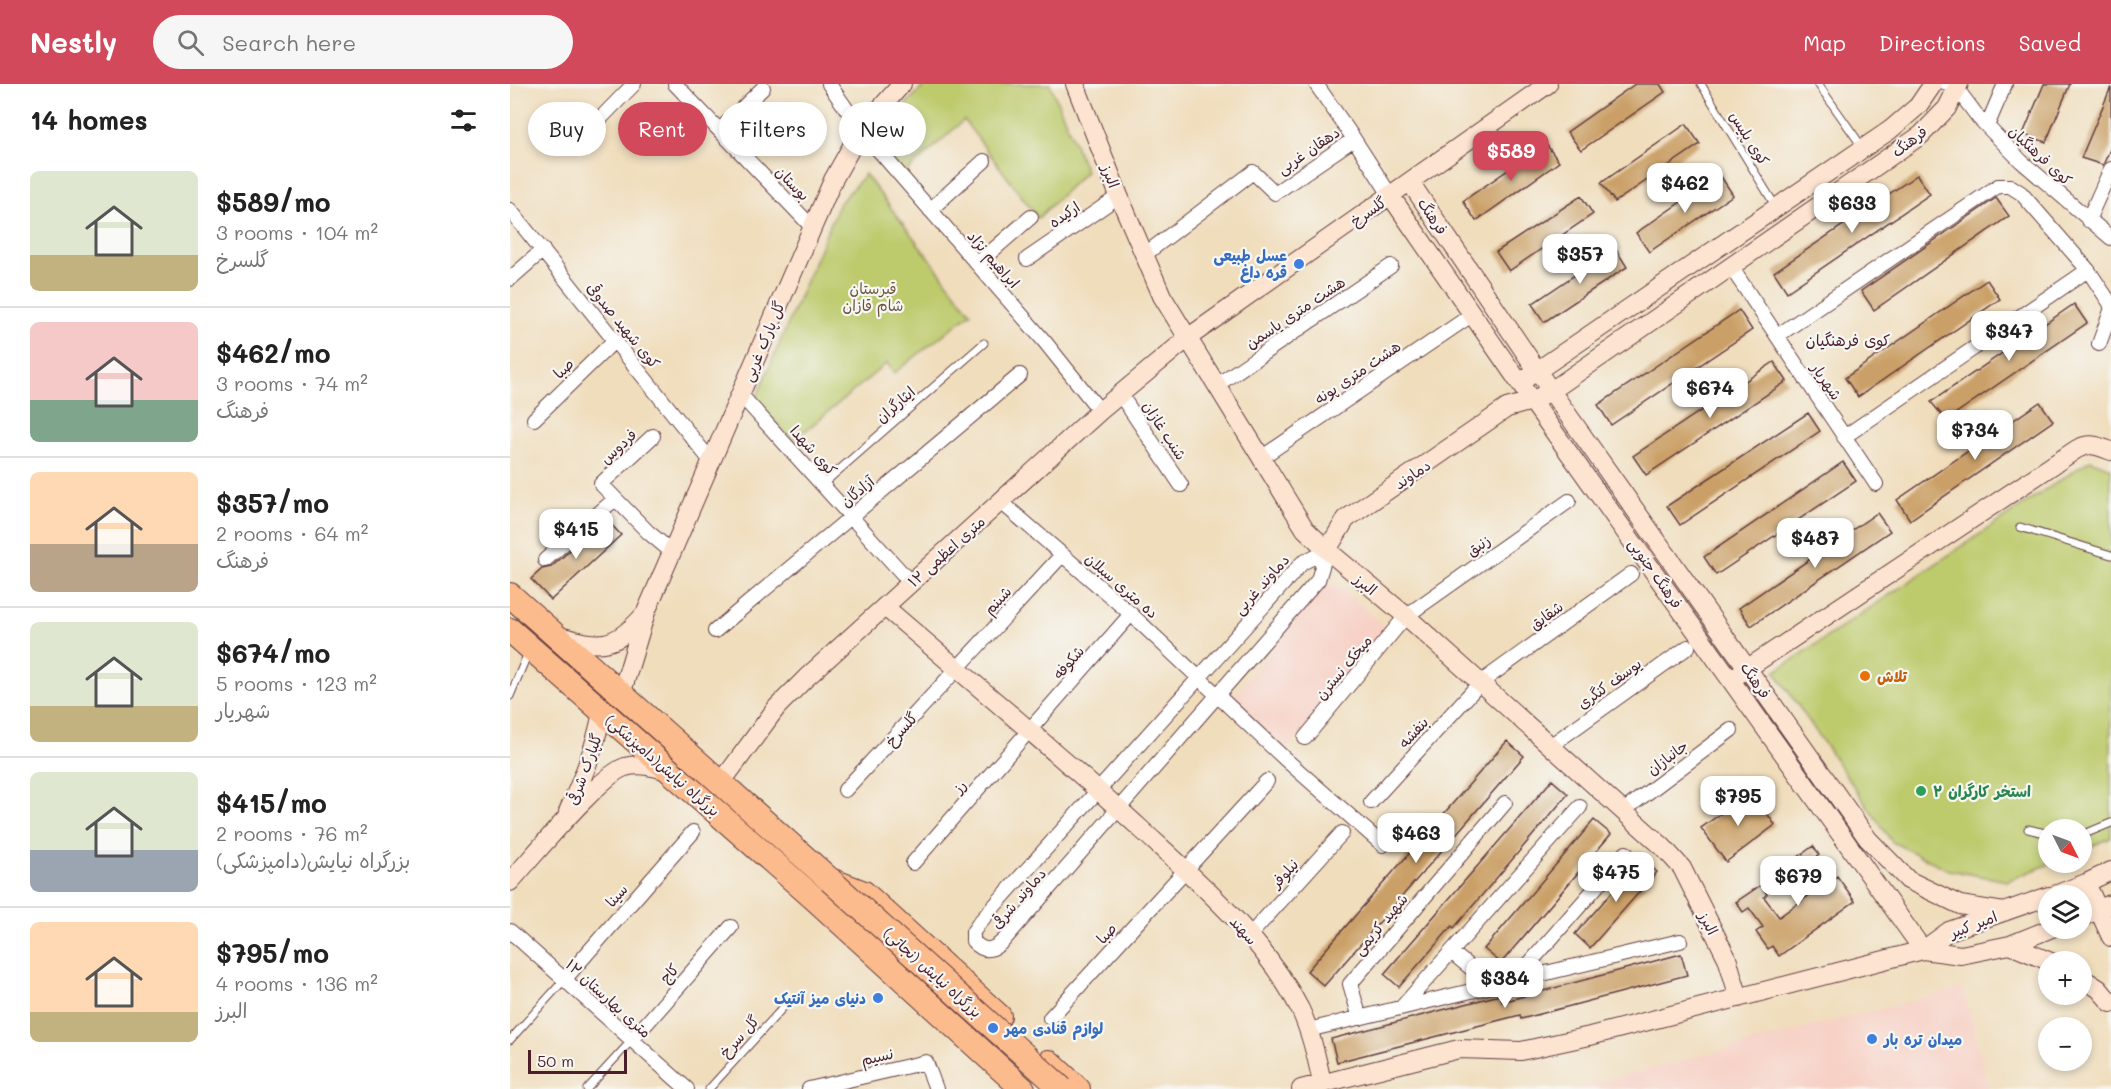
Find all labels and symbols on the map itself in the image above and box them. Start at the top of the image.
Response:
street label: کوی پلیس [1725,107,1774,169]
street label: فرهنگ [1887,121,1931,161]
street label: کوی فرهنگیان [2005,121,2077,189]
street label: دهقان غربی [1273,122,1344,179]
pin: $589 [1475,131,1547,182]
street label: البرز [1097,160,1125,191]
street label: بوستان [772,161,814,205]
pin: $462 [1649,163,1721,214]
pin: $633 [1816,183,1888,234]
street label: گلسرخ [1346,191,1391,231]
street label: فرهنگ [1414,194,1452,238]
street label: ارکیده [1044,196,1084,232]
street label: ابراهیم نژاد [961,226,1024,294]
pin: $357 [1544,234,1616,285]
place label: عسل طبیعی قره داغ [1213,245,1287,283]
marker: عسل طبیعی قره داغ [1292,257,1306,271]
street label: هشت متری یاسمن [1241,271,1349,353]
street label: کوی شهید صدوقی [582,278,665,373]
park label: قبرستان شام قازان [843,278,903,317]
street label: گل پارک غربی [737,298,790,385]
pin: $347 [1973,311,2045,362]
district label: کوی فرهنگیان [1806,329,1891,351]
street label: هشت متری پونه [1310,336,1405,409]
street label: صبا [548,353,578,383]
street label: شهریار [1807,358,1847,404]
pin: $674 [1674,368,1746,419]
street label: ایثارگران [871,381,919,427]
street label: شنب غازان [1139,397,1191,463]
pin: $734 [1939,410,2011,461]
street label: کوی شهدا [786,421,842,479]
street label: فردوس [595,424,641,468]
street label: دماوند [1390,455,1434,493]
street label: آزادگان [836,470,879,511]
pin: $415 [540,509,612,560]
street label: ۱۲ متری اعظمی [903,511,990,592]
pin: $487 [1779,518,1851,569]
street label: زنبق [1462,530,1494,560]
street label: فرهنگ جنوبی [1624,534,1688,613]
street label: ده متری سبلان [1081,548,1163,622]
street label: دماوند غربی [1229,550,1294,619]
street label: البرز [1350,568,1381,599]
street label: شبنم [979,581,1017,621]
street label: شقایق [1525,596,1567,634]
street label: میخک نسترن [1310,631,1376,703]
street label: شکوفه [1048,641,1088,683]
street label: یوسف کنگری [1573,653,1645,713]
street label: فرهنگ [1736,658,1776,702]
place label: تلاش [1877,666,1908,686]
marker: تلاش [1858,669,1872,683]
street label: گلسرخ [880,708,922,751]
street label: بزرگراه نیایش(دامپزشکی) [601,710,725,821]
street label: بنفشه [1394,712,1432,752]
street label: گلپارک شرقی [562,730,607,808]
street label: جانبازان [1642,735,1692,779]
street label: رز [947,775,970,798]
pin: $795 [1702,776,1774,827]
place label: استخر کارگران ۲ [1933,781,2031,801]
marker: استخر کارگران ۲ [1914,784,1928,798]
pin: $463 [1380,813,1452,864]
north arrow [2038,819,2092,873]
pin: $475 [1580,852,1652,903]
street label: نیلوفر [1265,854,1303,893]
pin: $679 [1762,856,1834,907]
street label: دماوند شرقی [986,863,1050,933]
street label: سینا [600,879,632,911]
street label: شهید کریمی [1348,889,1413,960]
street label: امیر کبیر [1944,906,2000,943]
street label: البرز [1694,907,1723,938]
street label: سهند [1226,911,1262,949]
street label: صبا [1091,918,1121,948]
street label: بزرگراه نیایش (نجاتی) [879,922,986,1022]
street label: ۱۲ متری بهارستان [562,954,656,1042]
pin: $384 [1469,958,1541,1009]
street label: کاج [655,959,684,988]
place label: دنیای میز آنتیک [774,988,866,1008]
marker: دنیای میز آنتیک [871,991,885,1005]
street label: گل سرخ [715,1010,764,1062]
place label: لوازم قنادی مهر [1003,1018,1103,1040]
marker: لوازم قنادی مهر [986,1021,1000,1035]
place label: میدان تره بار [1882,1029,1962,1049]
marker: میدان تره بار [1865,1032,1879,1046]
street label: نسیم [859,1043,896,1072]
scale bar [528,1047,627,1074]

